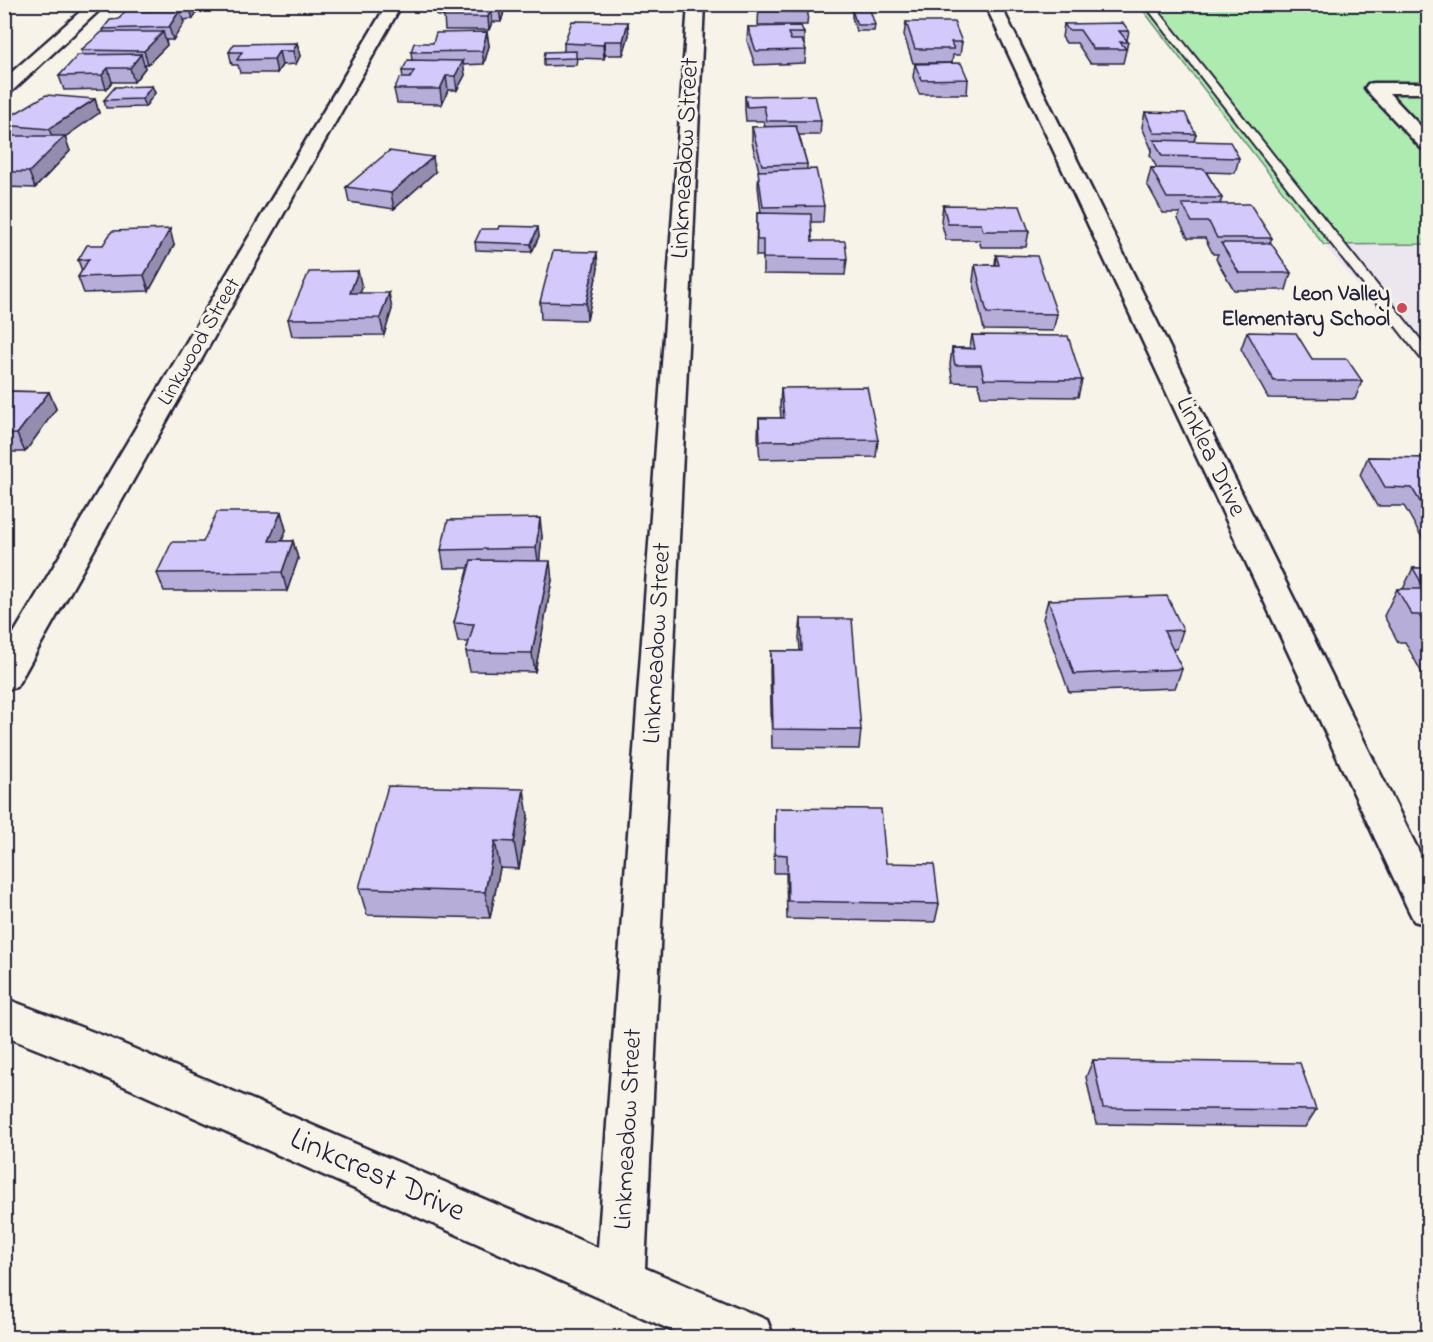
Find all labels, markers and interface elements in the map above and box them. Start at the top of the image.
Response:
street label: Linkmeadow Street [662,56,710,260]
street label: Linkwood Street [150,272,250,412]
place label: Leon Valley Elementary School [1221,279,1390,337]
marker: Leon Valley Elementary School [1395,301,1409,315]
street label: Linklea Drive [1165,391,1256,524]
street label: Linkmeadow Street [634,541,682,745]
street label: Linkmeadow Street [605,1027,653,1231]
street label: Linkcrest Drive [282,1116,473,1236]

